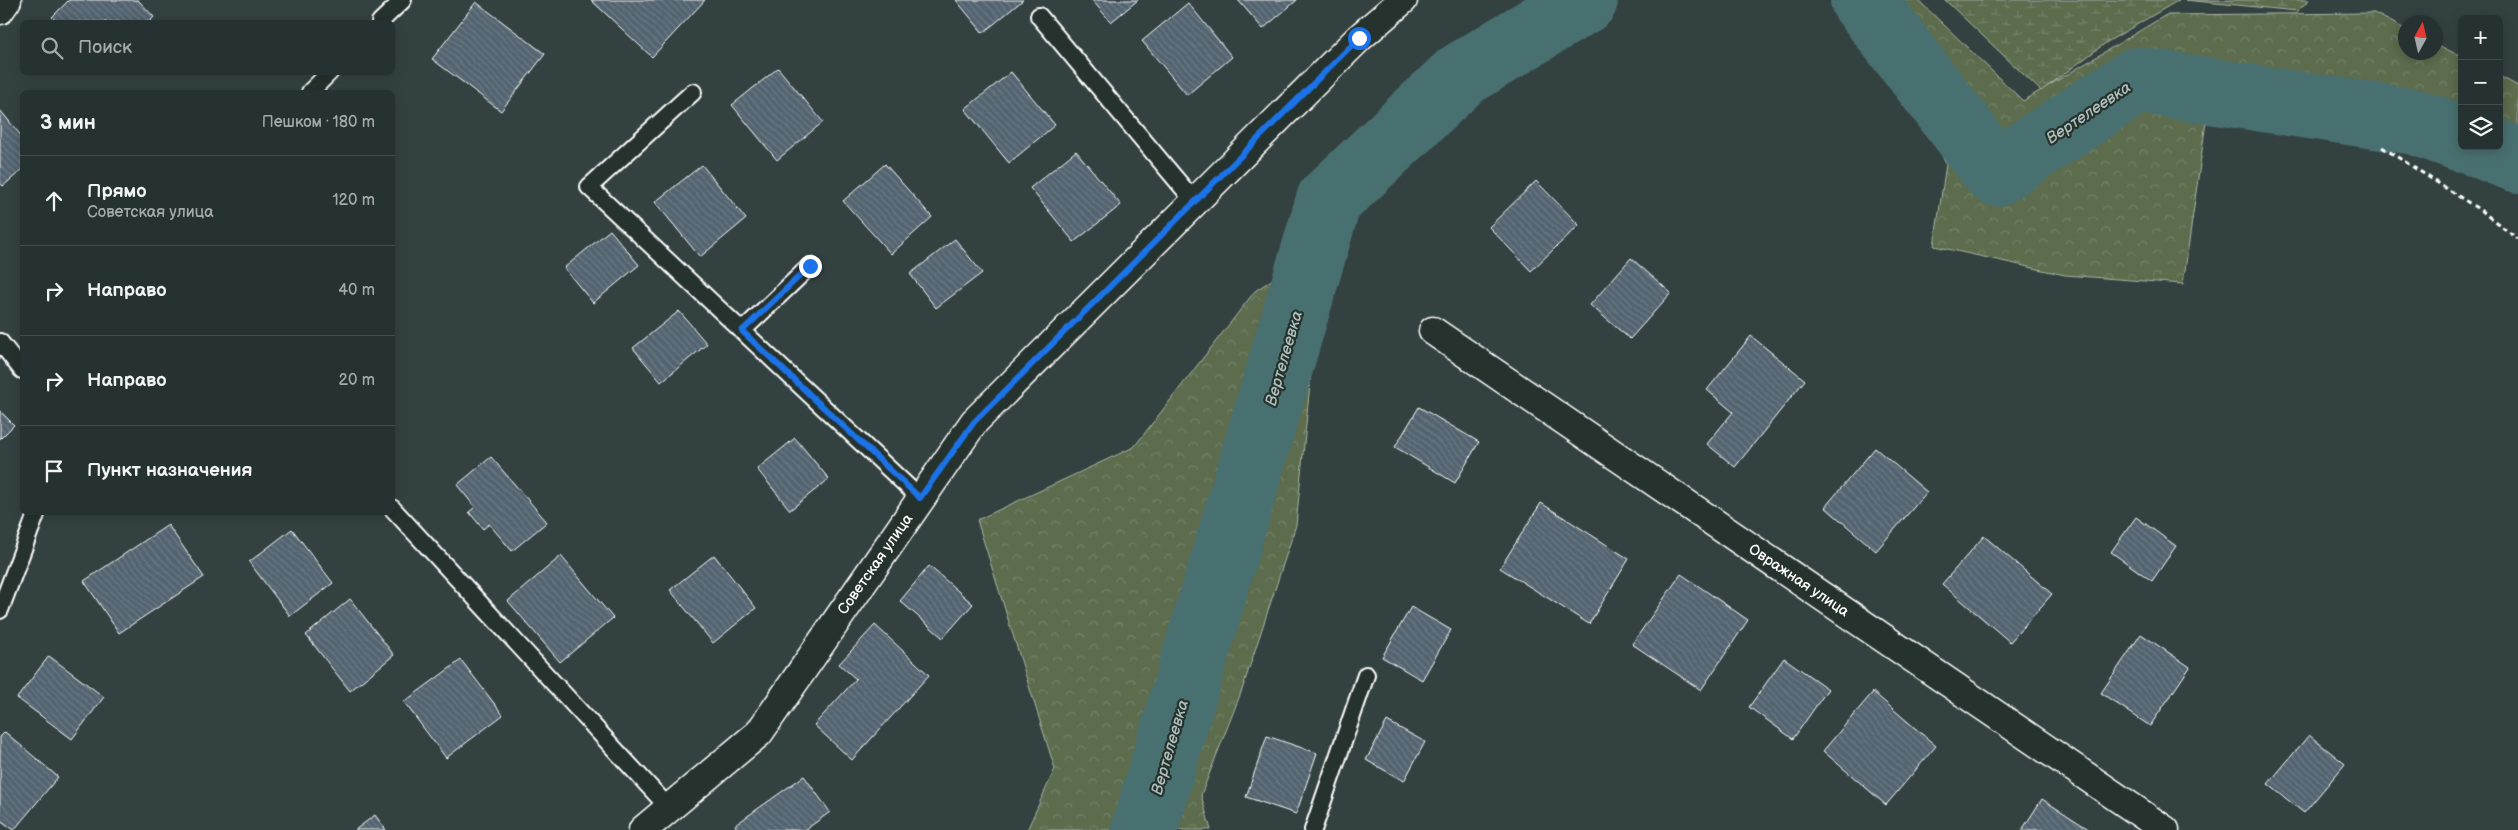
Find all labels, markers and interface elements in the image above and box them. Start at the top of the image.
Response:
north arrow [2398,15,2443,60]
map controls [2458,15,2503,150]
button: + [2458,15,2503,60]
search box [20,20,395,75]
route start [1348,27,1371,50]
icon: search [38,34,66,62]
text: Поиск [78,36,132,59]
button: − [2458,60,2503,105]
water label: Вертелеевка [2043,78,2135,148]
button: layers [2458,105,2503,150]
text: 3 мин [40,110,96,135]
text: Пешком · 180 m [262,113,375,132]
text: Прямо [87,180,147,203]
icon: ahead [40,187,68,215]
text: 120 m [332,191,375,210]
text: Советская улица [87,203,214,222]
route end [799,255,822,278]
icon: right [40,277,68,305]
text: Направо [87,279,167,302]
text: 40 m [338,281,375,300]
water label: Вертелеевка [1262,309,1307,408]
icon: right [40,367,68,395]
text: Направо [87,369,167,392]
text: 20 m [339,371,375,390]
icon: arrive [40,457,68,485]
text: Пункт назначения [87,459,252,482]
street label: Советская улица [834,510,917,618]
street label: Овражная улица [1745,540,1853,621]
water label: Вертелеевка [1148,698,1193,797]

